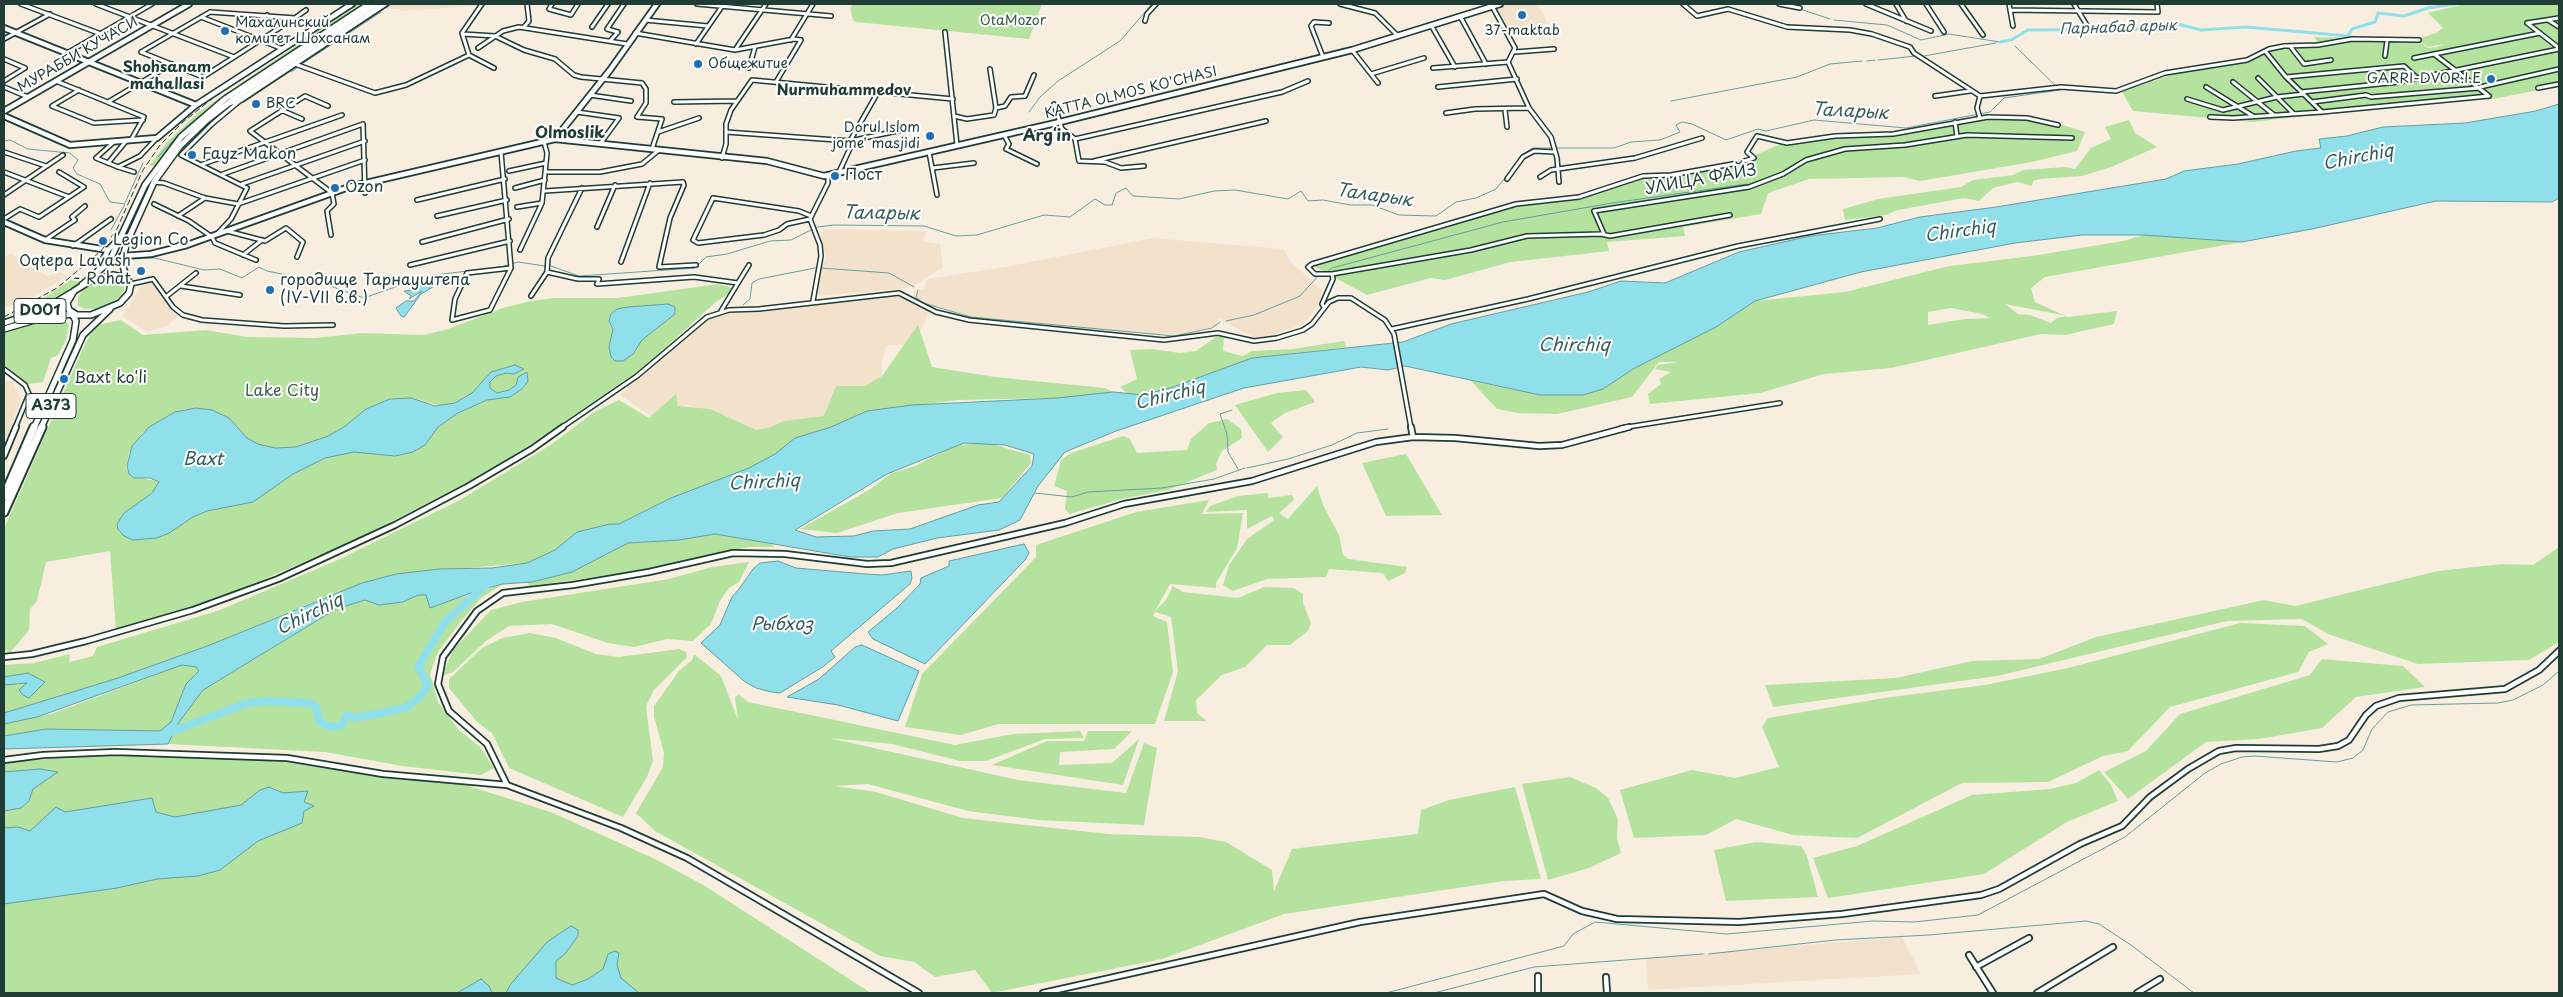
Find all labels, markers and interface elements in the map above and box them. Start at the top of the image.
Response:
marker: 37-maktab [1516,9,1528,21]
park label: OtaMozor [980,13,1046,29]
street label: МУРАББИ КУЧАСИ [15,14,141,96]
place label: Махалинский комитет Шохcанам [235,15,371,48]
water label: Парнабад арык [2059,17,2177,39]
place label: 37-maktab [1484,23,1560,39]
marker: Махалинский комитет Шохcанам [219,25,231,37]
place label: Общежитие [708,56,788,72]
marker: Общежитие [692,58,704,70]
district label: Shohsanam mahallasi [123,59,211,94]
street label: KATTA OLMOS KO'CHASI [1043,63,1219,123]
place label: GARRI-DVOR.I.E [2367,71,2481,87]
marker: GARRI-DVOR.I.E [2485,73,2497,85]
district label: Nurmuhammedov [777,82,911,100]
place label: BRC [266,96,296,112]
marker: BRC [250,98,262,110]
water label: Таларык [1811,99,1889,125]
place label: Dorul Islom jome' masjidi [832,120,920,152]
district label: Olmoslik [535,124,605,144]
district label: Argʻin [1023,127,1071,147]
marker: Dorul Islom jome' masjidi [924,130,936,142]
water label: Chirchiq [2321,141,2395,175]
place label: Fayz Makon [202,145,296,165]
marker: Fayz Makon [186,149,198,161]
street label: УЛИЦА ФАЙЗ [1644,161,1758,199]
place label: Пост [845,166,882,186]
marker: Пост [829,170,841,182]
place label: Ozon [345,178,383,198]
water label: Таларык [1335,180,1413,212]
marker: Ozon [329,182,341,194]
water label: Таларык [842,203,920,225]
water label: Chirchiq [1923,216,1997,248]
place label: Legion Co [113,231,188,251]
marker: Legion Co [97,235,109,247]
place label: Oqtepa Lavash - Rohat [19,252,131,290]
marker: Oqtepa Lavash - Rohat [135,265,147,277]
place label: городище Тарнауштепа (IV-VII в.в.) [280,271,470,309]
marker: городище Тарнауштепа (IV-VII в.в.) [264,284,276,296]
road number: D001 [14,298,66,324]
water label: Chirchiq [1538,335,1610,357]
place label: Baxt ko'li [74,369,147,389]
marker: Baxt ko'li [58,373,70,385]
water label: Chirchiq [1133,377,1207,415]
park label: Lake City [245,382,319,402]
road number: A373 [26,394,76,418]
water label: Baхt [183,449,223,471]
water label: Chirchiq [728,470,800,496]
water label: Chirchiq [273,590,347,640]
water label: Рыбхоз [751,614,813,636]

